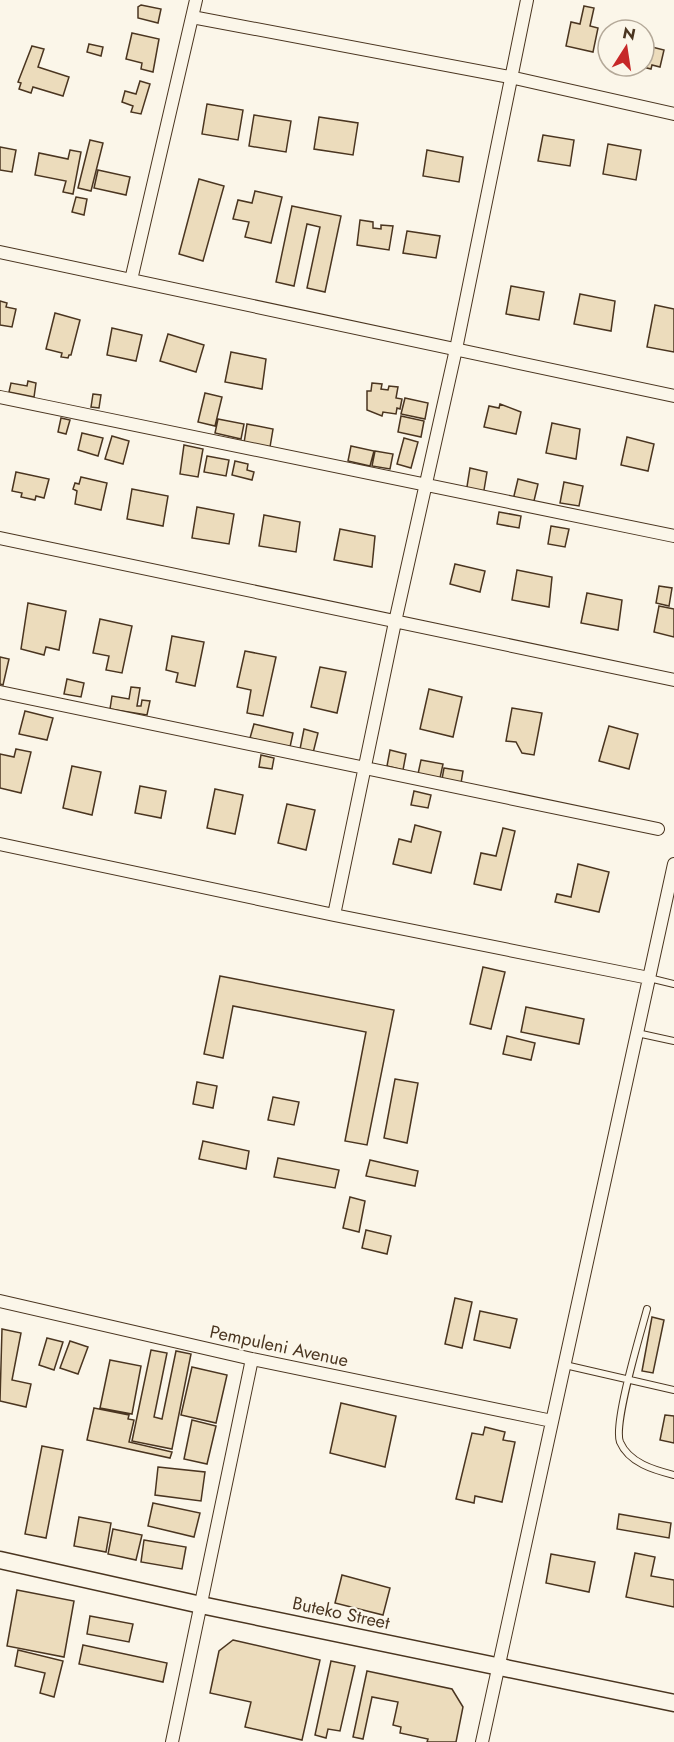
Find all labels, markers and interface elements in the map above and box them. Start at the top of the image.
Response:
north arrow [596,18,656,78]
text: N [620,21,638,46]
street label: Pempuleni Avenue [207,1319,351,1373]
street label: Buteko Street [290,1590,393,1636]

